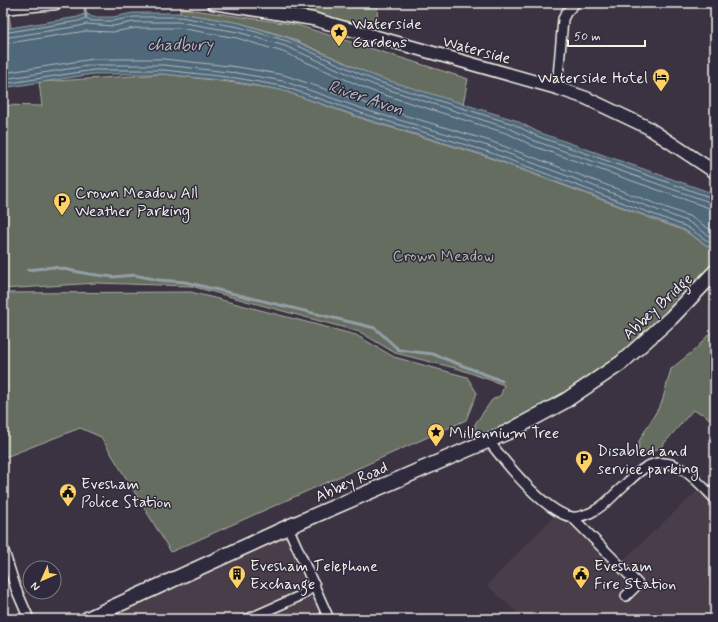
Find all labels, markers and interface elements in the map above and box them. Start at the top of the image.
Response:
place label: Waterside Gardens [352,14,422,53]
place icon: Waterside Gardens [329,22,349,47]
scale bar [568,22,645,48]
text: 50 m [574,29,601,45]
street label: Waterside [440,31,513,70]
water label: chadbury [147,34,214,56]
hotel icon: Waterside Hotel [651,67,671,92]
place label: Waterside Hotel [537,68,648,89]
water label: River Avon [325,75,406,121]
place label: Crown Meadow All Weather Parking [75,183,198,223]
parking icon: Crown Meadow All Weather Parking [52,191,72,216]
park label: Crown Meadow [392,246,494,267]
street label: Abbey Bridge [618,269,698,346]
place icon: Millennium Tree [426,422,446,447]
place label: Millennium Tree [449,423,559,444]
place label: Disabled and service parking [597,441,699,481]
parking icon: Disabled and service parking [574,449,594,474]
street label: Abbey Road [312,457,391,508]
place label: Evesham Police Station [81,474,171,513]
public building icon: Evesham Police Station [58,482,78,507]
place label: Evesham Telephone Exchange [250,556,378,596]
place label: Evesham Fire Station [594,556,676,595]
north arrow [22,560,62,600]
building icon: Evesham Telephone Exchange [227,564,247,589]
public building icon: Evesham Fire Station [571,564,591,589]
text: N [28,579,43,594]

